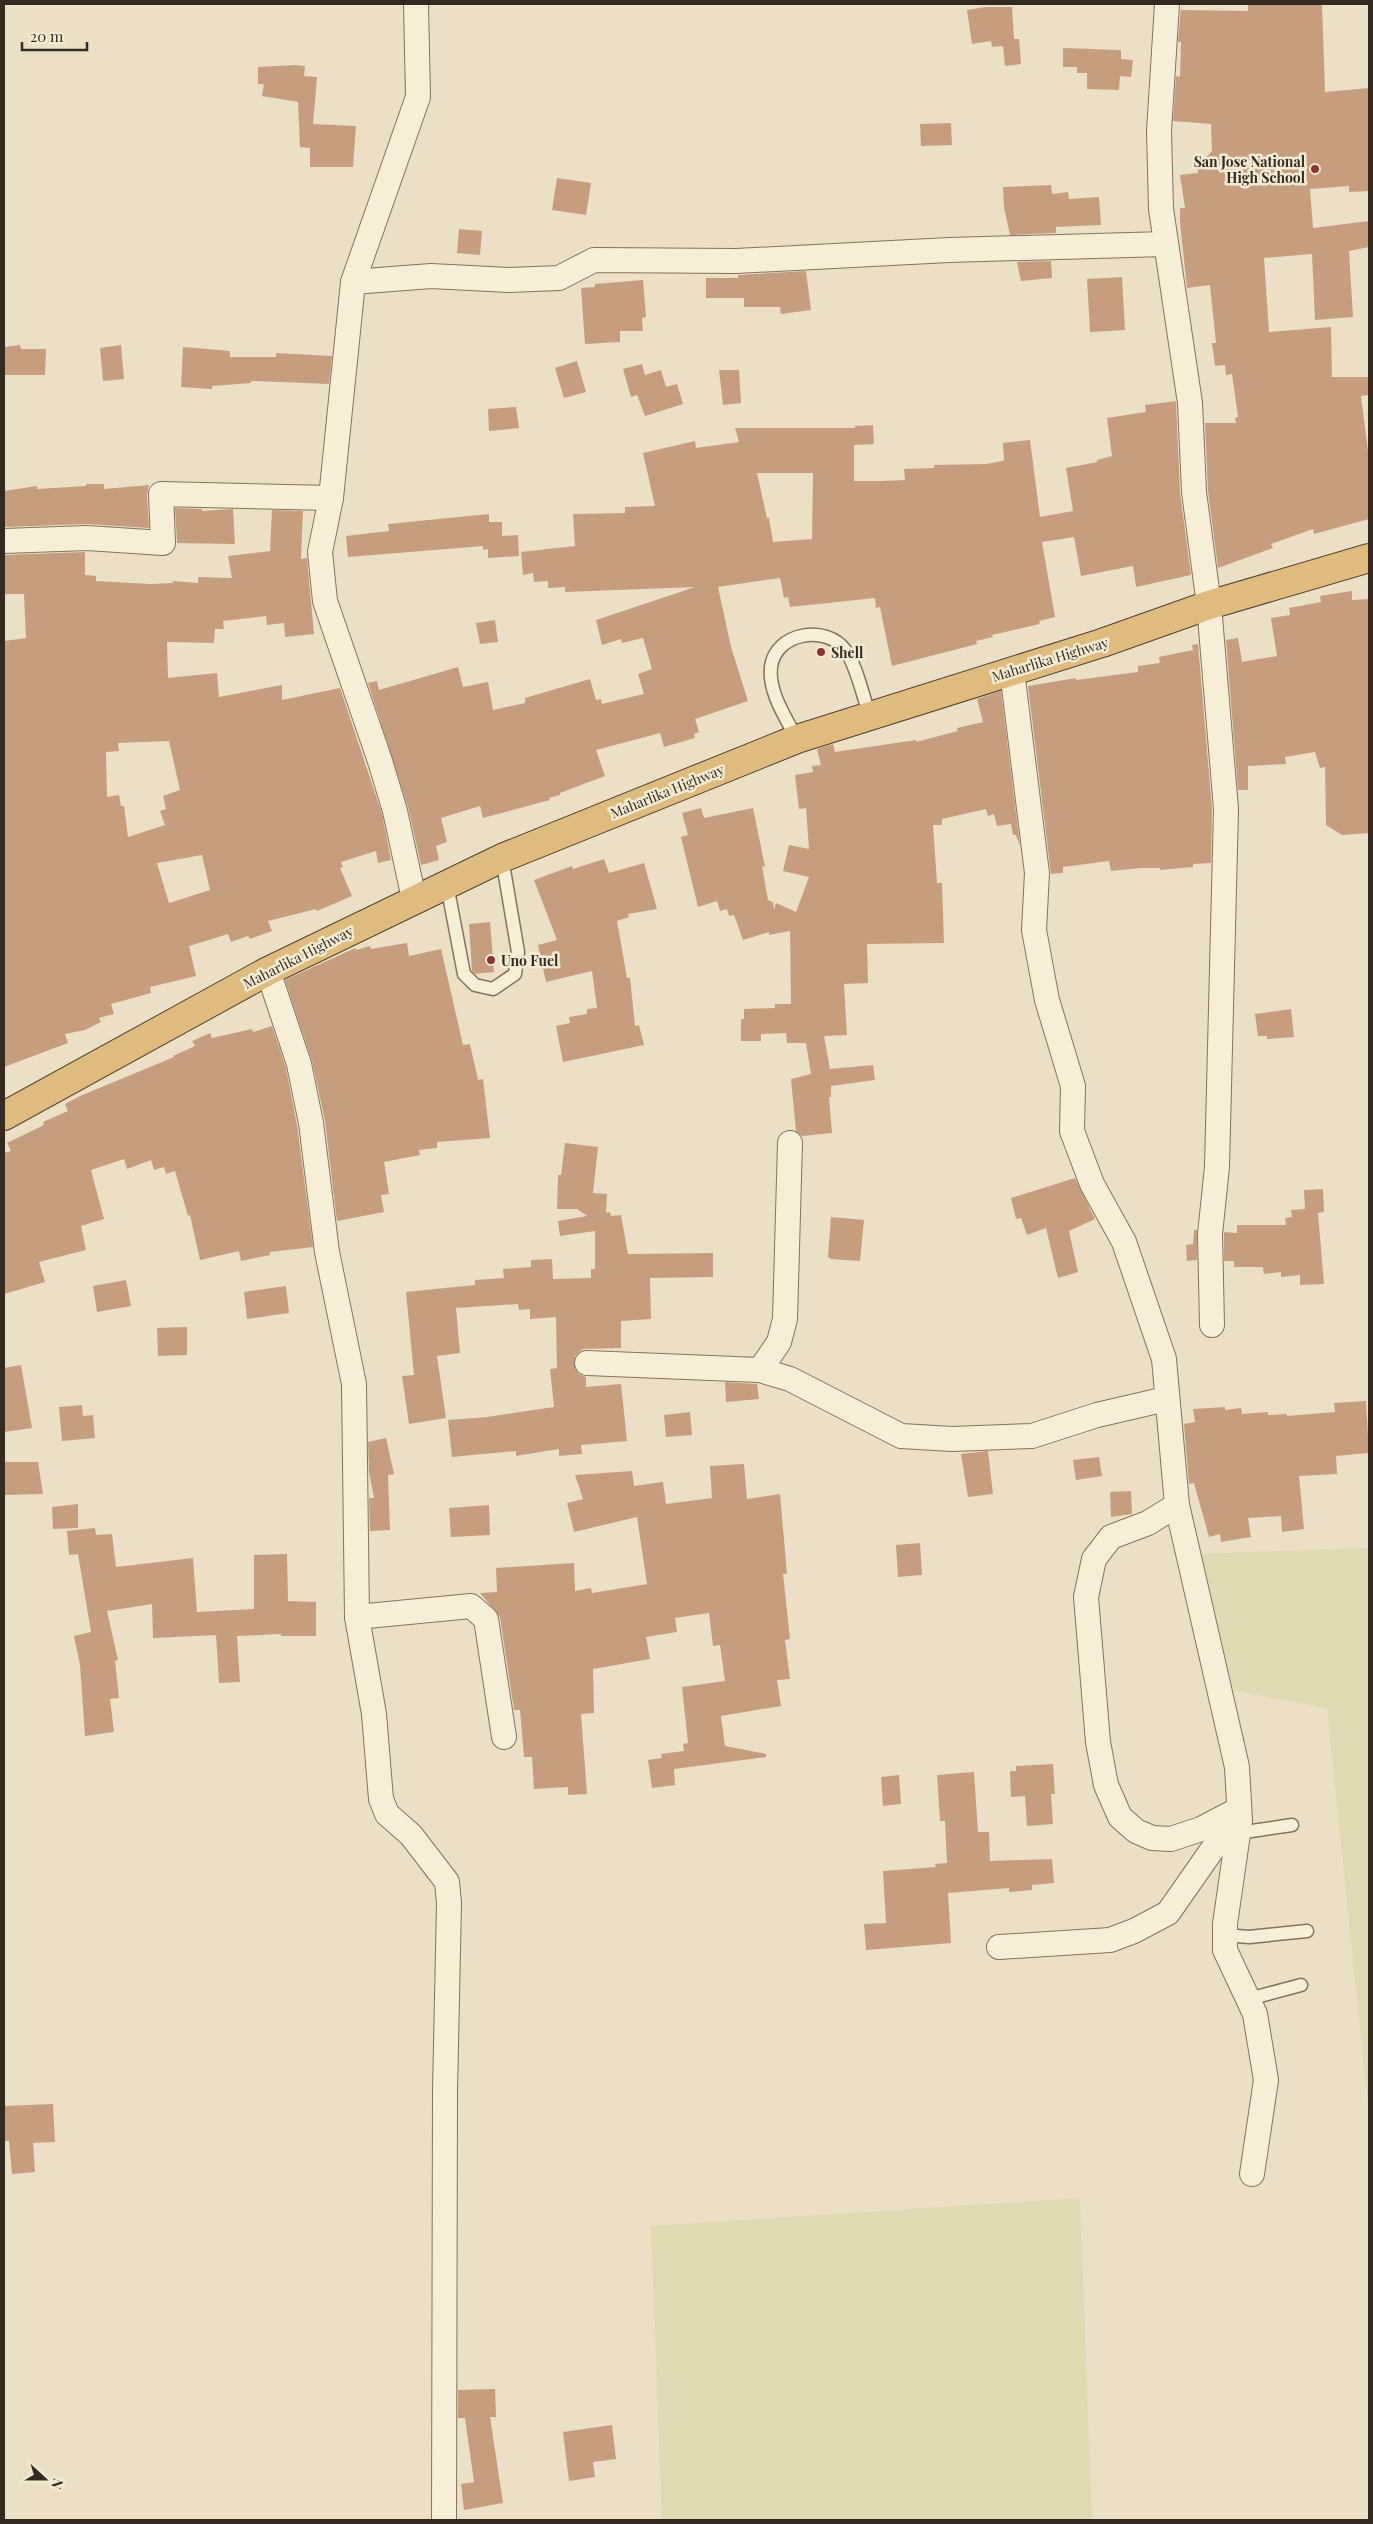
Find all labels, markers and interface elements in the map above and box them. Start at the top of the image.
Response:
scale bar [22,20,88,52]
text: 20 m [30,26,64,46]
place label: San Jose National High School [1194,152,1306,187]
marker: San Jose National High School [1309,163,1321,175]
street label: Maharlika Highway [989,632,1111,686]
place label: Shell [831,643,864,662]
marker: Shell [815,646,827,658]
street label: Maharlika Highway [607,760,727,822]
street label: Maharlika Highway [240,921,356,993]
place label: Uno Fuel [501,951,559,970]
marker: Uno Fuel [485,954,497,966]
north arrow [20,2454,70,2504]
text: N [47,2476,68,2492]

